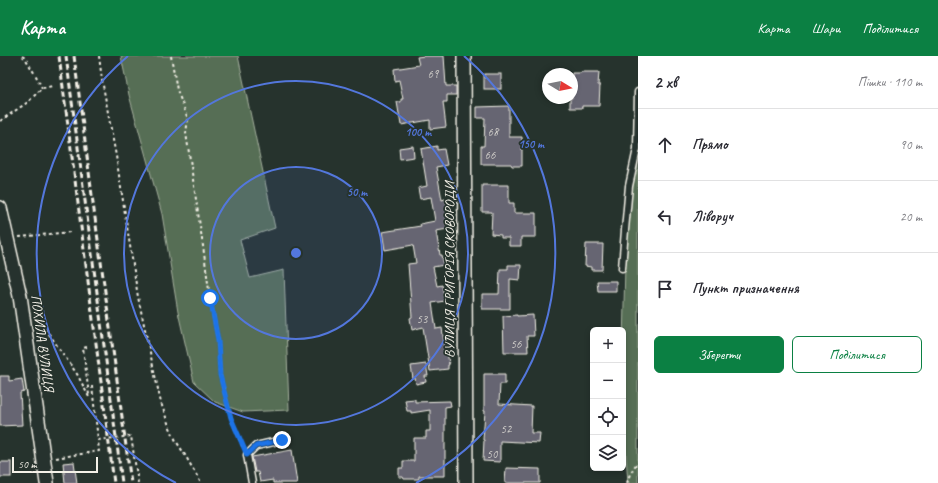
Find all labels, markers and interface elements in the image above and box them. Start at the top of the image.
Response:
text: Карта [20,16,65,40]
text: Карта [758,20,790,37]
text: Шари [812,20,840,37]
text: Поділитися [862,20,918,37]
house number: 69 [428,66,440,82]
north arrow [542,68,578,104]
text: 2 хв [654,72,677,93]
text: Пішки · 110 m [858,74,922,90]
text: 100 m [405,124,432,140]
house number: 68 [488,124,500,140]
icon: ahead [654,134,676,156]
text: Прямо [692,135,728,154]
text: 150 m [518,136,545,152]
text: 90 m [900,137,922,153]
house number: 66 [485,147,496,163]
street label: ВУЛИЦЯ ГРИГОРІЯ СКОВОРОДИ [441,180,458,358]
text: 50 m [347,184,368,200]
icon: left [654,206,676,228]
text: Ліворуч [692,207,733,226]
text: 20 m [900,209,922,225]
centre of rings [289,246,303,260]
icon: arrive [654,278,676,300]
text: Пункт призначення [692,279,799,298]
route start [201,289,219,307]
street label: ПОХИЛА ВУЛИЦЯ [27,294,58,395]
house number: 53 [417,311,429,327]
map controls [590,327,626,471]
button: + [590,327,626,363]
house number: 56 [511,336,522,352]
button: Зберегти [654,336,784,373]
button: Поділитися [792,336,922,373]
button: − [590,363,626,399]
button: locate [590,399,626,435]
house number: 52 [501,421,513,437]
route end [273,431,291,449]
button: layers [590,435,626,471]
house number: 50 [487,446,499,462]
scale bar [12,455,98,474]
text: 50 m [18,457,37,471]

